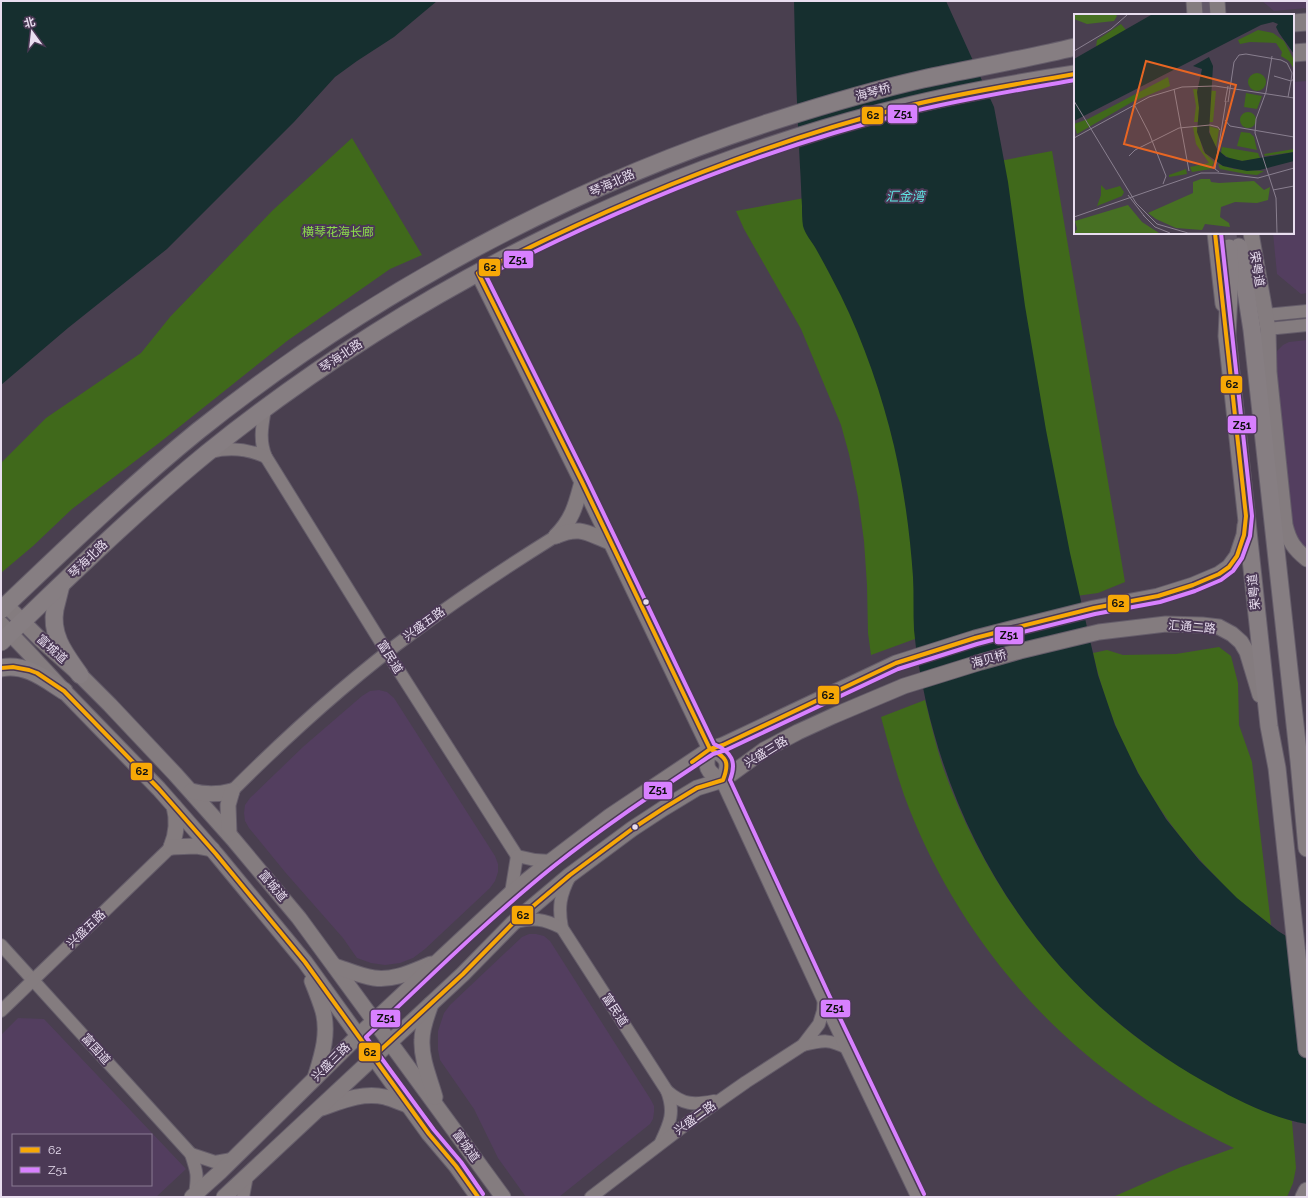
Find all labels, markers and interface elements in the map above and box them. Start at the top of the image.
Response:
north arrow [12,12,52,52]
inset map [1074,14,1294,234]
text: 北 [23,15,37,31]
street label: 海琴桥 [854,81,892,103]
line badge: Z51 [887,104,918,124]
line badge: 62 [861,106,884,125]
text: Z51 [894,108,913,121]
text: 62 [867,109,879,122]
street label: 琴海北路 [587,167,637,199]
water label: 汇金湾 [885,189,926,204]
park label: 横琴花海长廊 [302,225,374,239]
line badge: Z51 [503,250,534,269]
street label: 荣粤道 [1247,250,1267,288]
text: Z51 [509,254,528,267]
line badge: 62 [478,258,501,277]
text: 62 [484,261,496,274]
street label: 琴海北路 [317,337,365,375]
line badge: 62 [1220,375,1243,394]
text: 62 [1226,378,1238,391]
line badge: Z51 [1227,415,1257,434]
text: Z51 [1233,419,1252,432]
street label: 琴海北路 [66,537,110,581]
street label: 荣粤道 [1245,573,1263,611]
line badge: 62 [1107,594,1130,613]
unlabelled marker [641,597,651,607]
text: 62 [1112,597,1124,610]
street label: 兴盛五路 [400,604,448,644]
street label: 汇通二路 [1167,618,1217,636]
line badge: Z51 [994,626,1024,645]
text: Z51 [1000,629,1019,642]
street label: 富城道 [34,632,70,666]
street label: 富民道 [375,638,405,676]
street label: 海贝桥 [970,647,1008,671]
line badge: 62 [817,685,840,705]
text: 62 [822,689,834,702]
street label: 兴盛三路 [742,734,790,770]
line badge: 62 [130,762,153,781]
text: 62 [136,765,148,778]
line badge: Z51 [643,781,673,800]
text: Z51 [649,784,668,797]
unlabelled marker [630,822,640,832]
street label: 富城道 [256,868,290,904]
line badge: 62 [511,905,534,925]
street label: 兴盛五路 [64,907,108,951]
text: 62 [517,909,529,922]
street label: 富民道 [599,991,631,1029]
line badge: Z51 [820,999,851,1018]
text: Z51 [826,1002,845,1015]
line badge: Z51 [370,1009,401,1028]
text: Z51 [377,1012,396,1025]
street label: 富国道 [79,1031,113,1067]
street label: 兴盛三路 [309,1040,353,1084]
line badge: 62 [358,1042,381,1062]
text: 62 [364,1046,376,1059]
street label: 兴盛二路 [671,1098,719,1138]
street label: 富城道 [450,1127,482,1165]
legend [12,1134,152,1186]
text: 62 [48,1143,62,1157]
text: Z51 [48,1163,67,1177]

